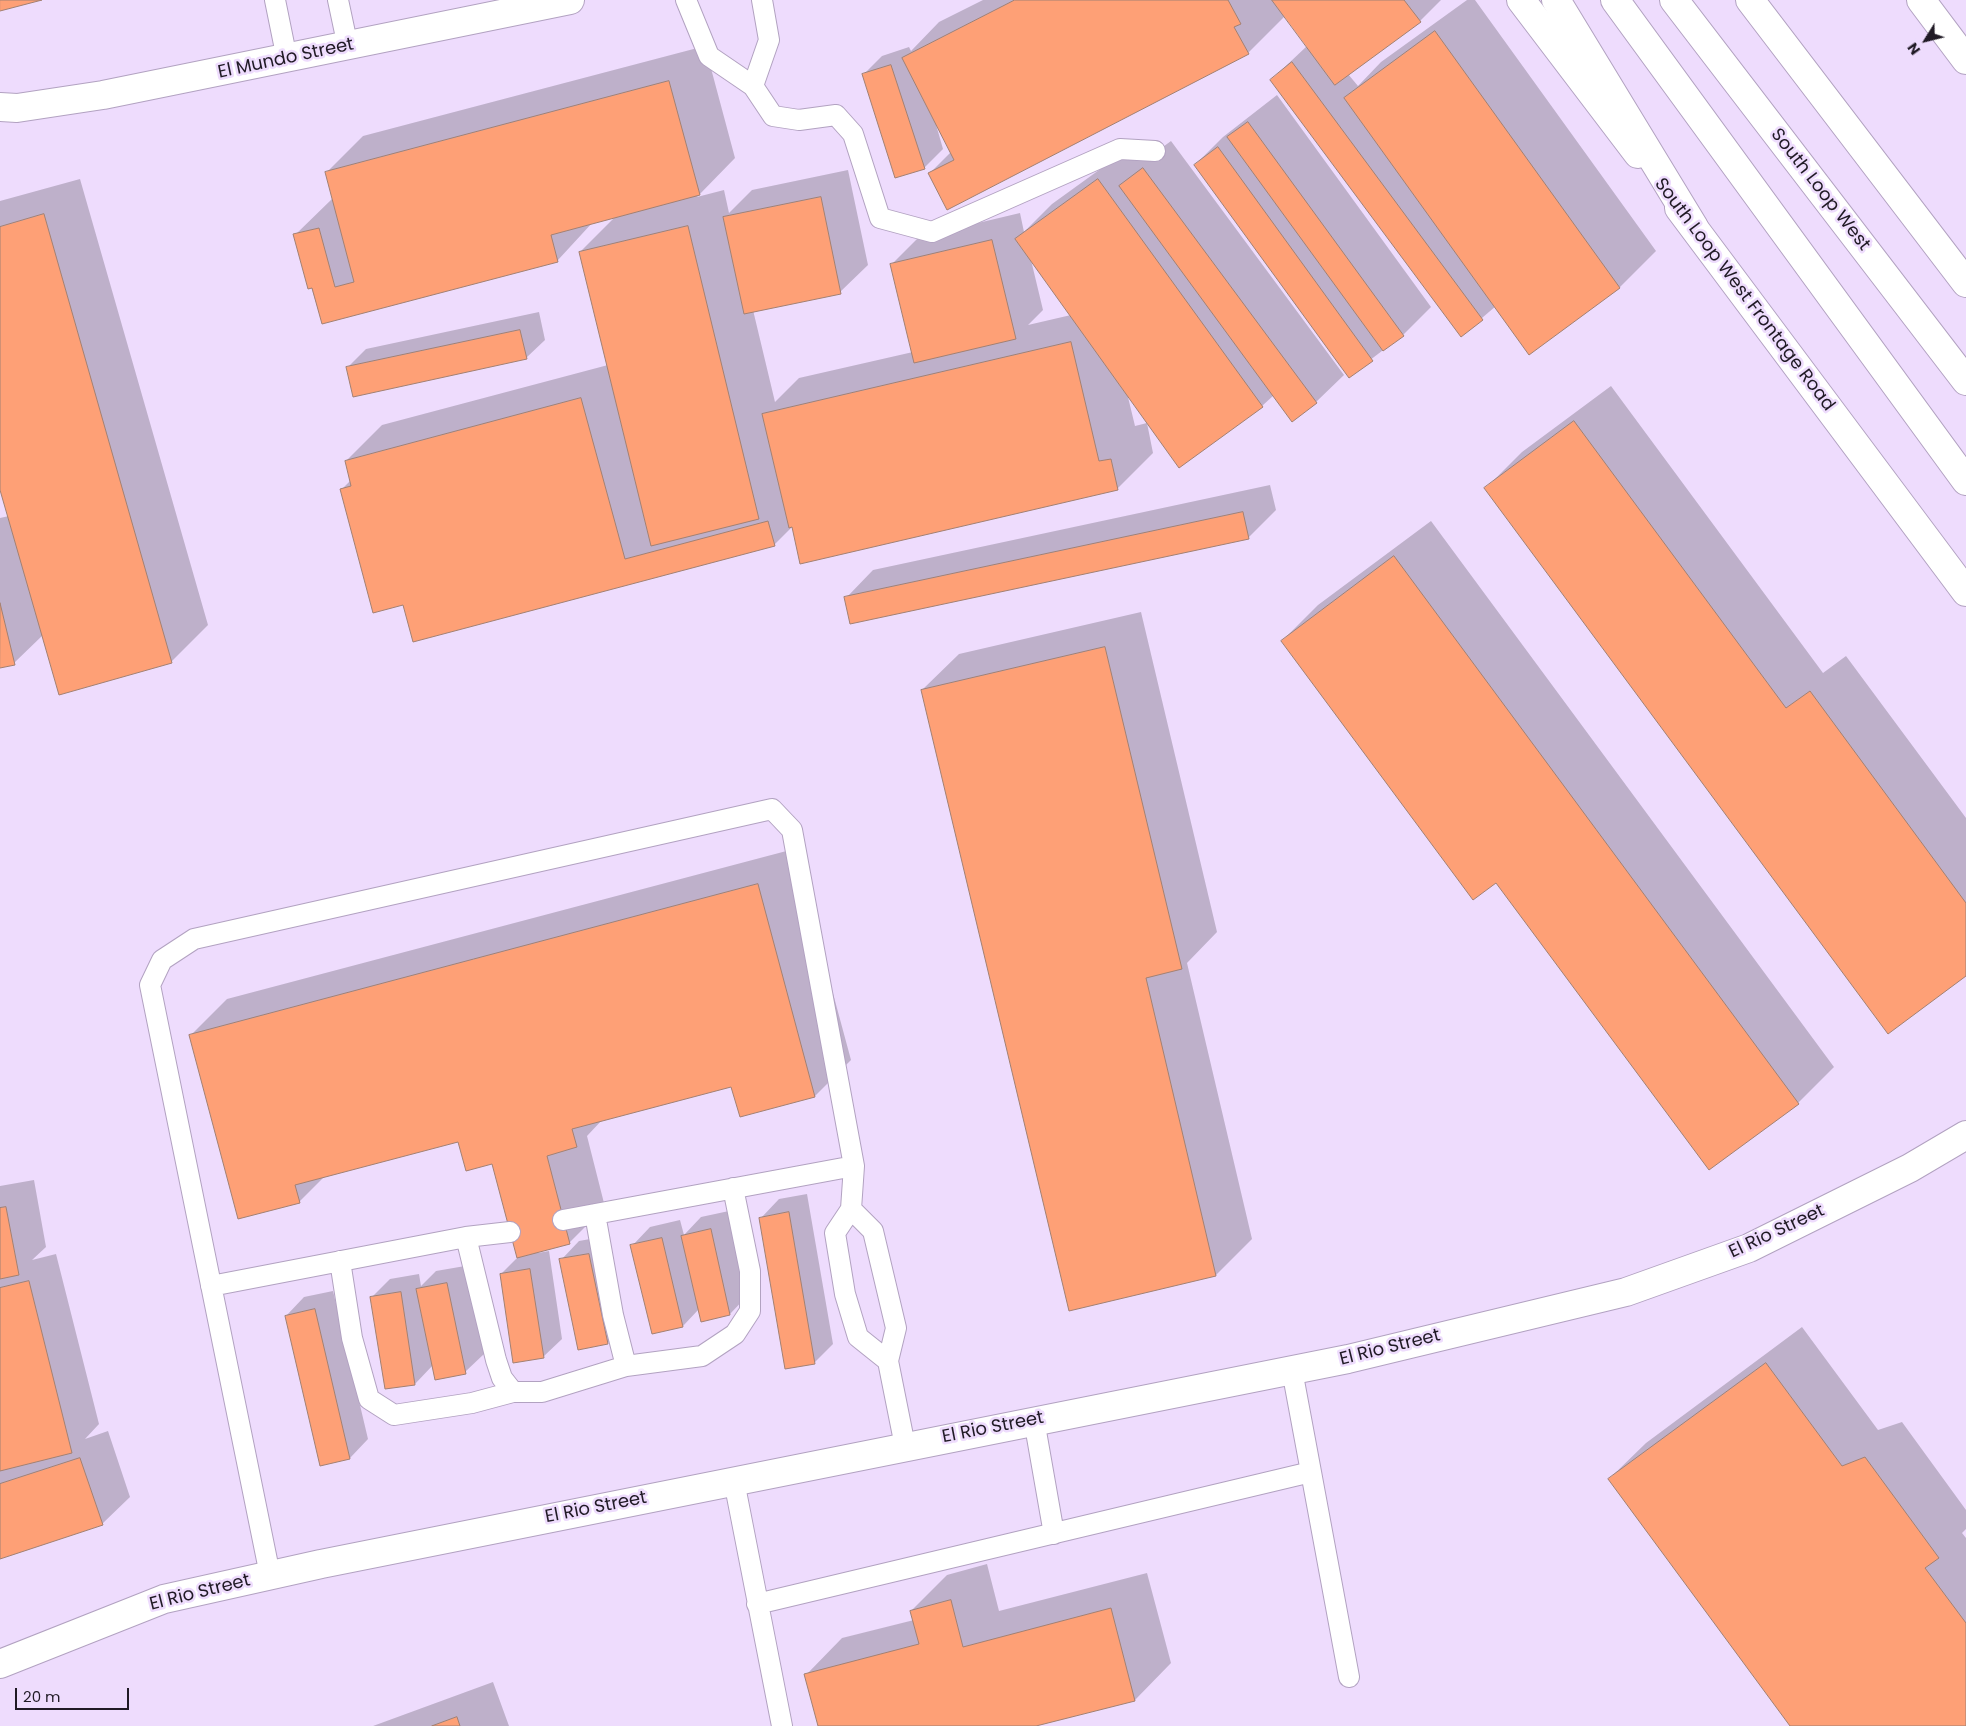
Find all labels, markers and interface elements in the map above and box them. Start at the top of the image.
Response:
north arrow [1901,15,1951,65]
street label: El Mundo Street [216,34,356,84]
text: N [1903,39,1925,59]
street label: South Loop West [1766,125,1874,255]
street label: South Loop West Frontage Road [1649,174,1839,416]
street label: El Rio Street [1726,1200,1828,1264]
street label: El Rio Street [1337,1325,1443,1371]
street label: El Rio Street [940,1408,1046,1448]
street label: El Rio Street [543,1488,649,1528]
street label: El Rio Street [147,1570,253,1616]
scale bar [18,1678,131,1710]
text: 20 m [23,1686,61,1707]

